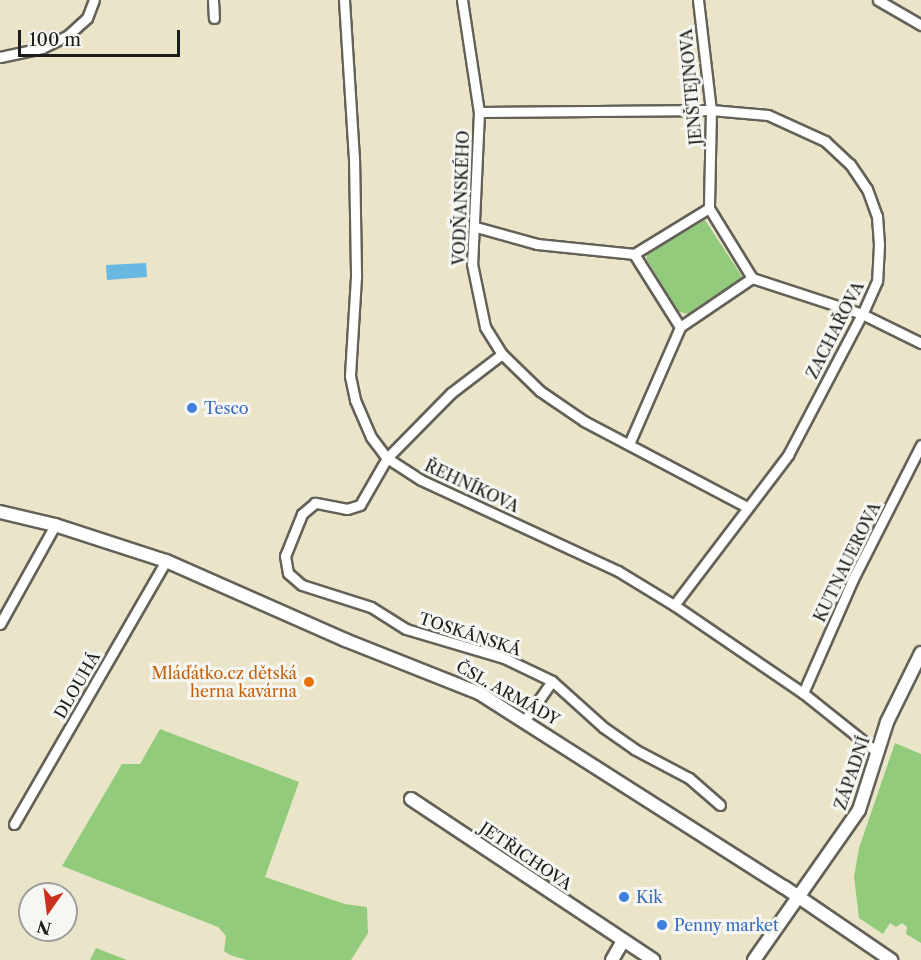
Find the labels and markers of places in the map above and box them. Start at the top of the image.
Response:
place label: Tesco [204,398,249,418]
marker: Tesco [185,401,199,415]
place label: Mláďátko.cz dětská herna kavárna [152,663,297,701]
marker: Mláďátko.cz dětská herna kavárna [302,675,316,689]
place label: Kik [636,887,663,907]
marker: Kik [617,890,631,904]
place label: Penny market [674,915,779,935]
marker: Penny market [655,918,669,932]

